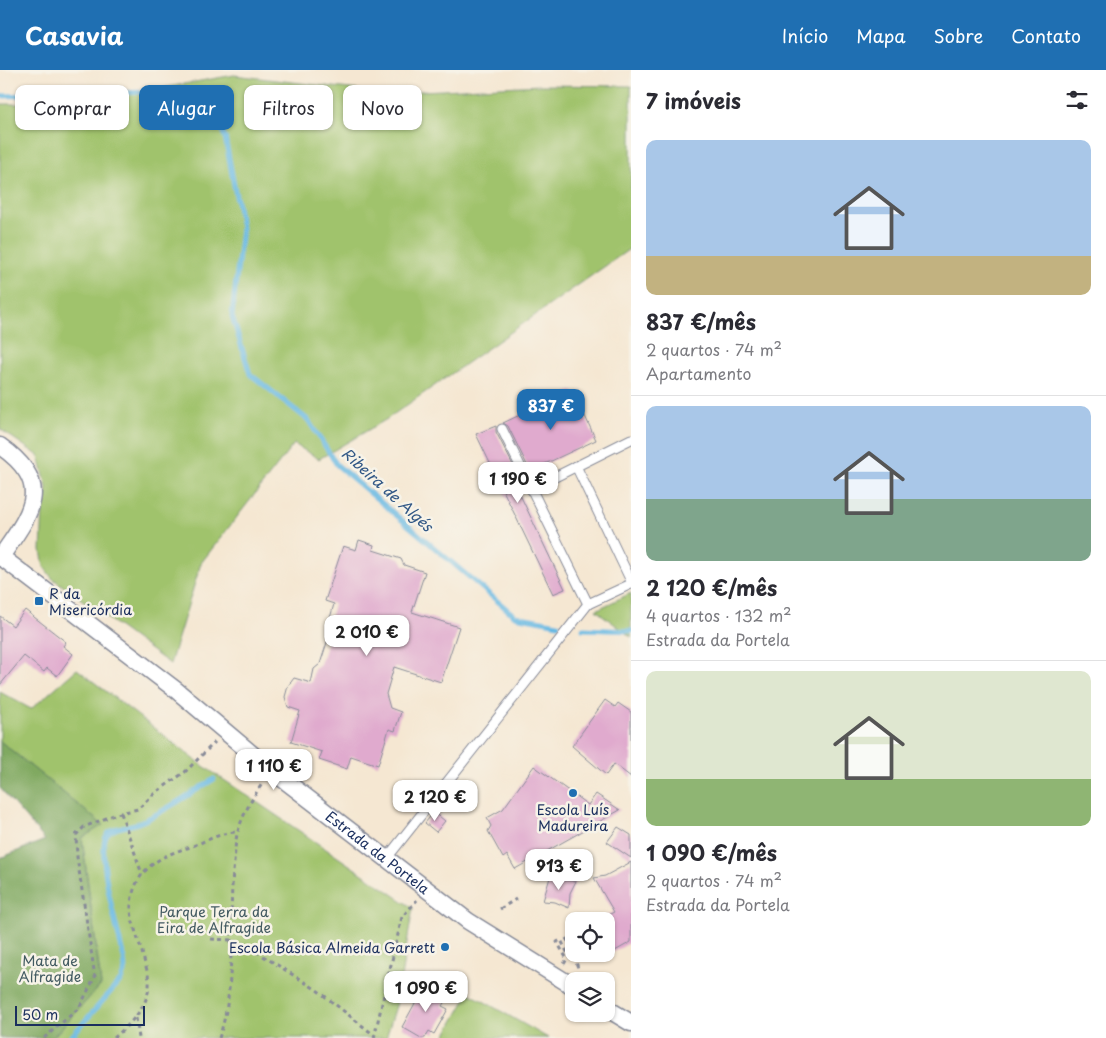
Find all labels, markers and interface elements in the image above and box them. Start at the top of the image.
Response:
text: Casavia [25,17,123,53]
text: Início [782,22,828,49]
text: Mapa [856,22,906,49]
text: Sobre [934,22,983,49]
text: Contato [1011,22,1081,49]
text: 7 imóveis [646,84,741,116]
chip: Comprar [15,85,129,130]
chip: Alugar [139,85,234,130]
chip: Filtros [244,85,333,130]
chip: Novo [343,85,422,130]
icon: filters [1063,86,1091,114]
icon: home [824,173,914,263]
text: 837 €/mês [646,305,756,337]
text: 2 quartos · 74 m² [646,337,782,361]
text: Apartamento [646,361,751,385]
pin: 837 € [516,388,586,431]
text: 837 € [528,393,574,417]
icon: home [824,438,914,528]
water label: Ribeira de Algés [337,442,440,537]
pin: 1 190 € [472,462,564,504]
text: 1 190 € [489,466,547,490]
text: 2 120 €/mês [646,571,777,603]
place label: R da Misericórdia [49,583,132,620]
marker: R da Misericórdia [33,595,45,607]
text: 4 quartos · 132 m² [646,603,792,627]
pin: 2 010 € [321,614,413,657]
text: 2 010 € [335,619,399,643]
text: Estrada da Portela [646,627,790,651]
icon: home [824,703,914,793]
pin: 1 110 € [228,748,320,791]
text: 1 110 € [246,753,302,777]
pin: 2 120 € [389,780,481,822]
text: 2 120 € [404,784,466,808]
marker: Escola Luís Madureira [567,787,579,799]
place label: Escola Luís Madureira [537,799,609,836]
street label: Estrada da Portela [322,805,435,899]
text: 1 090 €/mês [646,836,777,868]
pin: 913 € [524,848,594,891]
text: 913 € [536,853,582,877]
text: 2 quartos · 74 m² [646,868,782,892]
text: Estrada da Portela [646,892,790,916]
park label: Parque Terra da Eira de Alfragide [157,901,271,938]
map controls [565,912,615,1022]
button: locate [565,912,615,962]
place label: Escola Básica Almeida Garrett [229,937,435,958]
marker: Escola Básica Almeida Garrett [439,941,451,953]
park label: Mata de Alfragide [19,950,81,987]
pin: 1 090 € [380,970,472,1013]
button: layers [565,972,615,1022]
text: 1 090 € [395,975,457,999]
scale bar [15,1003,145,1026]
text: 50 m [22,1004,58,1025]

